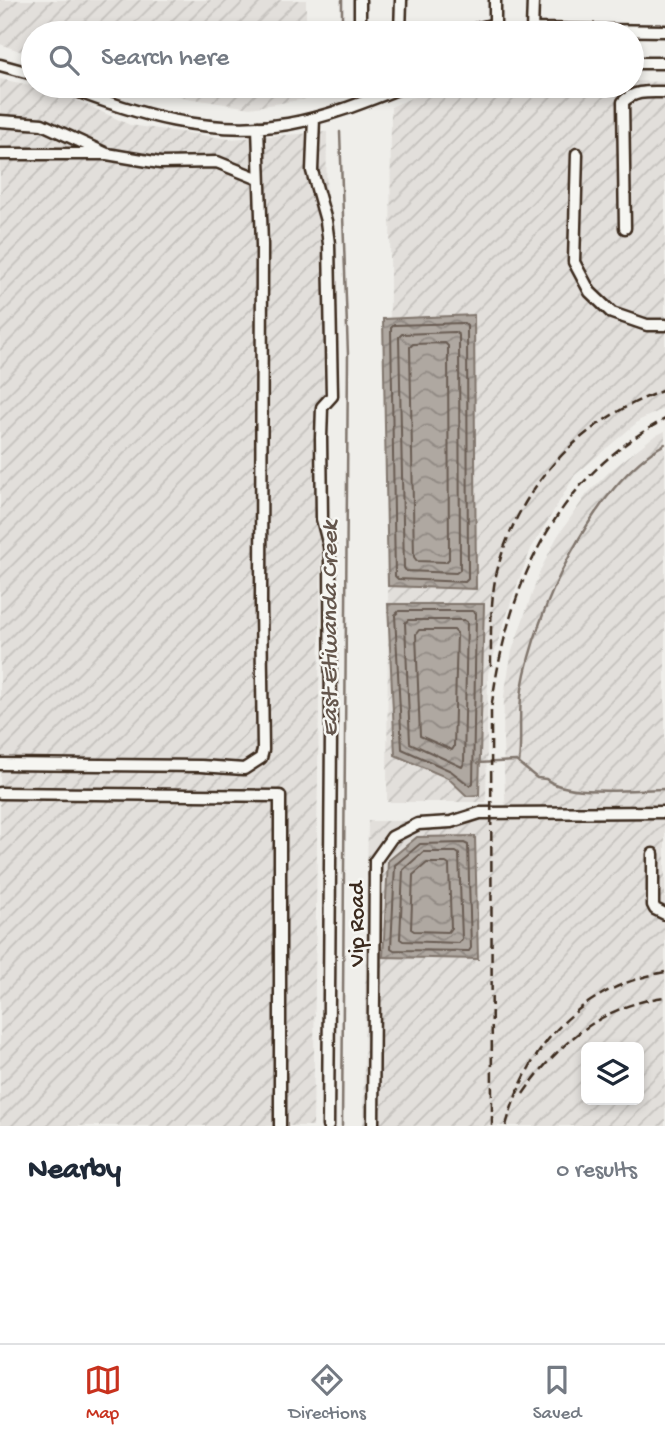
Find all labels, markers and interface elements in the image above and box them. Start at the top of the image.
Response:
search box [21,21,644,98]
icon: search [45,41,83,79]
text: Search here [101,44,229,75]
water label: East Etiwanda Creek [317,519,346,737]
street label: Vip Road [345,880,372,967]
map controls [581,1042,644,1105]
button: layers [581,1042,644,1105]
text: Nearby [28,1154,121,1189]
text: 0 results [556,1158,637,1185]
tab: Map [84,1361,122,1426]
tab: Directions [289,1361,366,1426]
tab: Saved [533,1361,581,1426]

